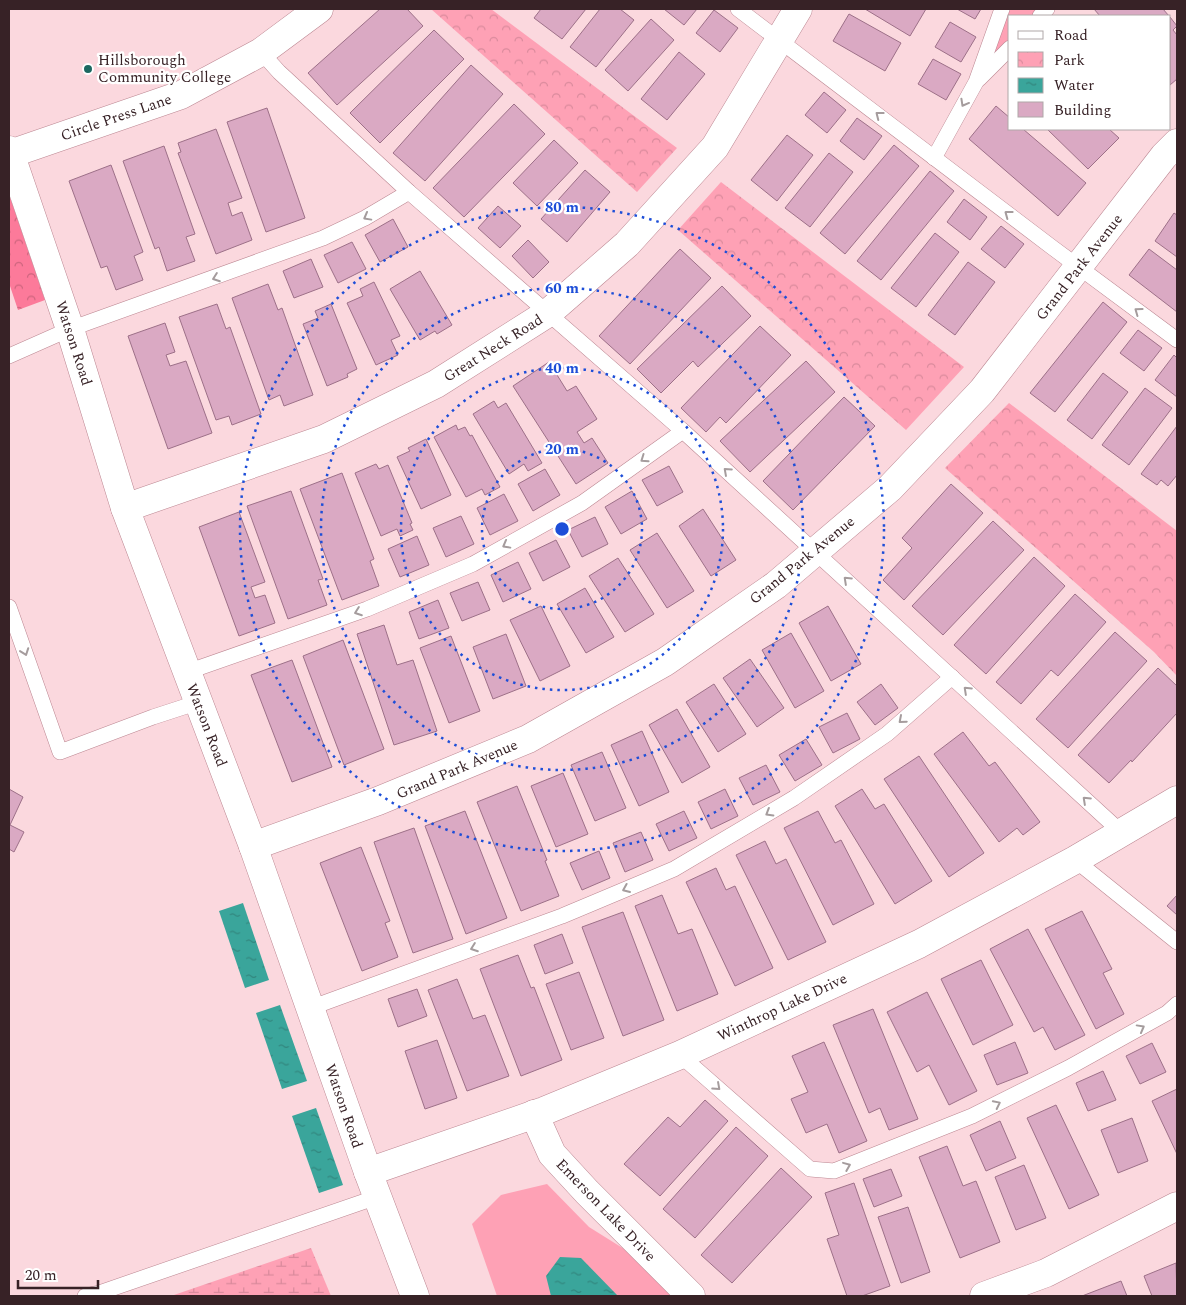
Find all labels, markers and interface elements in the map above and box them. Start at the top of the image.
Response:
legend [1008,15,1171,130]
text: Road [1054,24,1088,47]
place label: Hillsborough Community College [98,49,231,89]
text: Park [1054,49,1085,72]
marker: Hillsborough Community College [82,63,94,75]
text: Water [1054,74,1094,97]
street label: Circle Press Lane [58,88,175,147]
one-way arrow [961,97,971,106]
text: Building [1054,99,1111,122]
one-way arrow [876,113,885,121]
text: 80 m [545,196,580,219]
street label: Grand Park Avenue [1030,209,1128,326]
one-way arrow [363,211,372,221]
one-way arrow [1004,211,1014,220]
one-way arrow [213,272,221,282]
text: 60 m [545,277,580,300]
street label: Watson Road [49,298,98,389]
street label: Great Neck Road [439,309,548,388]
one-way arrow [1135,309,1144,317]
text: 40 m [545,357,580,380]
text: 20 m [545,438,580,461]
one-way arrow [641,454,650,462]
one-way arrow [723,468,732,477]
street label: Grand Park Avenue [745,511,860,610]
centre of rings [553,520,571,538]
one-way arrow [502,539,511,549]
one-way arrow [844,577,853,586]
one-way arrow [354,606,363,616]
one-way arrow [19,648,29,656]
street label: Watson Road [180,680,233,770]
one-way arrow [963,687,972,696]
one-way arrow [899,715,908,724]
street label: Grand Park Avenue [393,733,522,805]
one-way arrow [1083,797,1092,806]
one-way arrow [765,806,774,816]
one-way arrow [622,883,631,894]
one-way arrow [470,942,479,952]
street label: Winthrop Lake Drive [713,967,851,1048]
one-way arrow [1135,1024,1144,1034]
street label: Watson Road [318,1061,369,1151]
one-way arrow [712,1081,721,1090]
one-way arrow [992,1100,1001,1110]
street label: Emerson Lake Drive [550,1154,661,1267]
one-way arrow [842,1162,851,1173]
scale bar [18,1258,98,1290]
text: 20 m [25,1264,57,1287]

